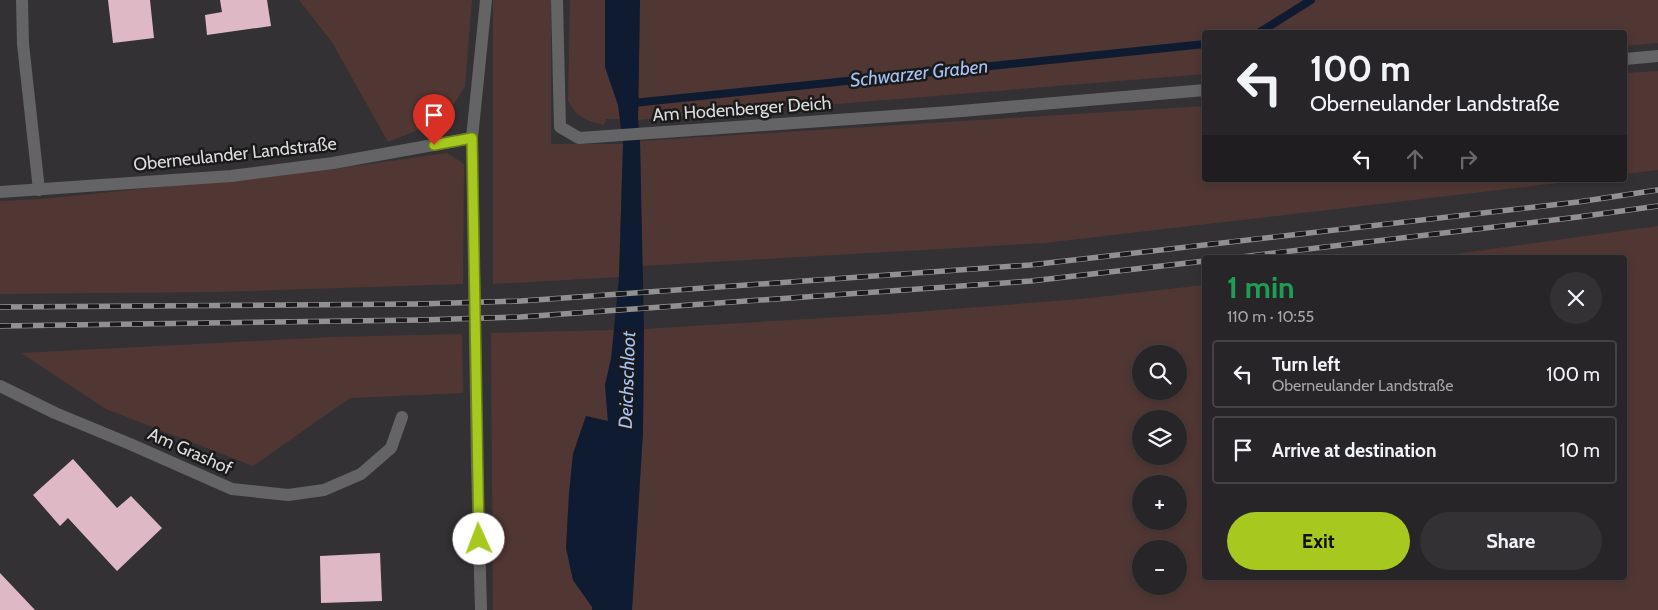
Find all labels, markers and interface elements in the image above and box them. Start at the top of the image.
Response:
text: 100 m [1310,47,1411,90]
icon: left [1227,50,1292,115]
water label: Schwarzer Graben [849,54,989,92]
text: Oberneulander Landstraße [1310,90,1560,117]
street label: Am Hodenberger Deich [652,92,832,126]
pin [413,94,455,145]
icon: arrive [420,101,448,129]
street label: Oberneulander Landstraße [132,132,338,176]
icon: left [1348,145,1376,173]
icon: ahead [1401,145,1429,173]
icon: right [1454,145,1482,173]
text: 1 min [1227,269,1295,306]
button: close [1550,272,1602,324]
text: 110 m · 10:55 [1227,307,1314,326]
water label: Deichschloot [614,330,640,429]
map controls [1132,345,1187,595]
button: search [1132,345,1187,400]
text: Turn left [1272,353,1340,376]
icon: left [1229,360,1257,388]
text: 100 m [1546,363,1600,386]
text: Oberneulander Landstraße [1272,376,1454,395]
button: layers [1132,410,1187,465]
street label: Am Grashof [144,423,236,479]
icon: arrive [1229,436,1257,464]
text: Arrive at destination [1272,439,1436,462]
text: 10 m [1560,439,1600,462]
button: + [1132,475,1187,530]
position arrow [452,512,504,564]
button: Exit [1227,512,1410,570]
button: Share [1420,512,1602,570]
button: − [1132,540,1187,595]

